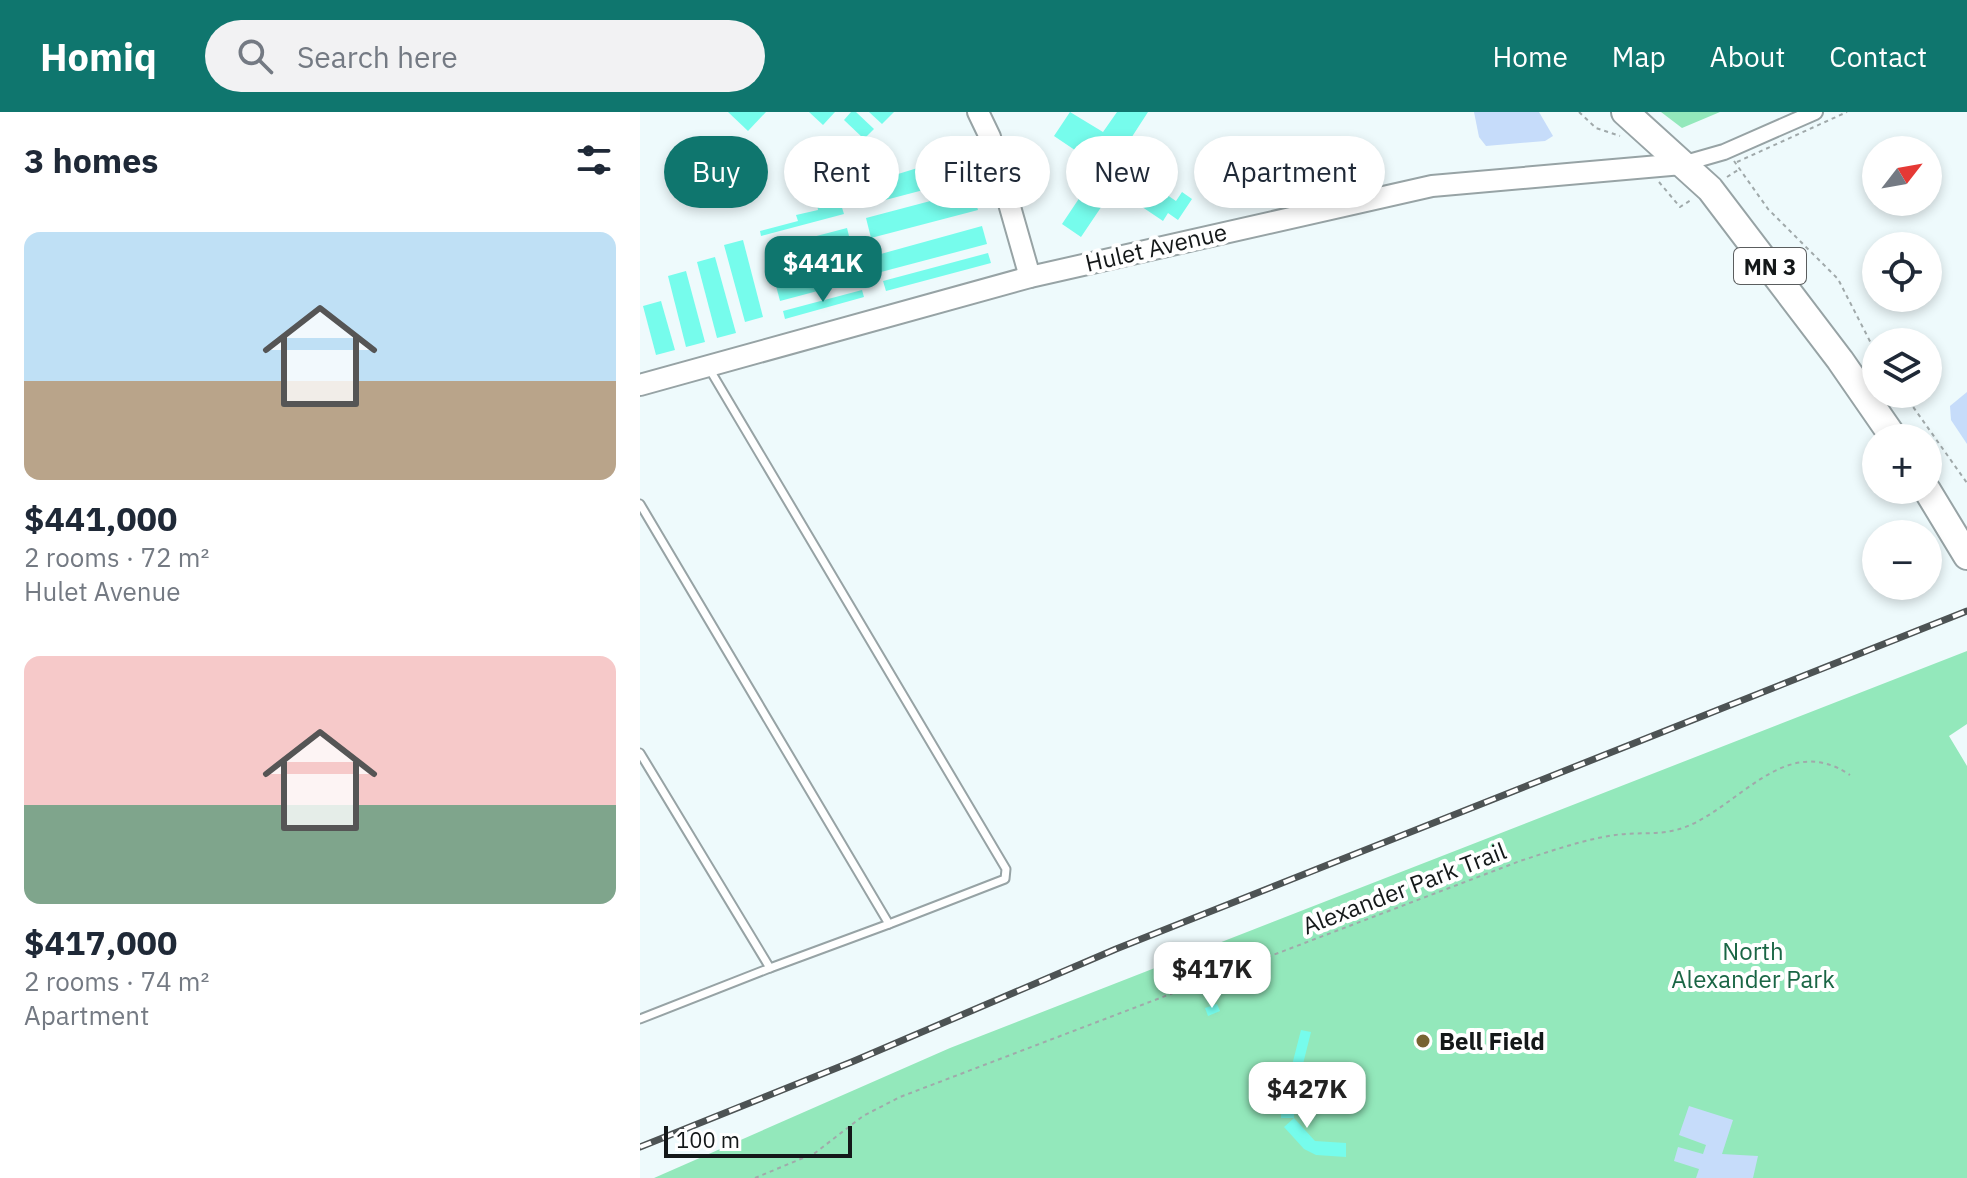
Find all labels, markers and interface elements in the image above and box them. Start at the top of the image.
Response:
search box [205,20,765,92]
text: Homiq [40,32,157,81]
icon: search [233,34,277,78]
text: Search here [297,37,458,76]
text: Home [1492,38,1568,75]
text: Map [1612,38,1666,75]
text: About [1710,38,1785,75]
text: Contact [1829,38,1927,75]
chip: Buy [664,136,768,208]
chip: Rent [784,136,899,208]
chip: Filters [915,136,1050,208]
chip: New [1066,136,1178,208]
chip: Apartment [1194,136,1385,208]
north arrow [1862,136,1942,216]
map controls [1862,136,1942,600]
text: 3 homes [24,138,159,182]
icon: filters [572,138,616,182]
street label: Hulet Avenue [1082,215,1230,279]
button: locate [1862,232,1942,312]
pin: $441K [767,236,879,304]
text: $441K [783,245,863,279]
road number: MN 3 [1734,248,1806,284]
icon: home [248,284,392,428]
button: layers [1862,328,1942,408]
button: + [1862,424,1942,504]
text: $441,000 [24,496,177,540]
button: − [1862,520,1942,600]
text: 2 rooms · 72 m² [24,540,209,574]
text: Hulet Avenue [24,574,181,608]
icon: home [248,708,392,852]
street label: Alexander Park Trail [1297,834,1511,942]
text: $417,000 [24,920,177,964]
park label: North Alexander Park [1671,935,1835,995]
pin: $417K [1156,942,1268,1010]
text: $417K [1172,951,1252,985]
text: 2 rooms · 74 m² [24,964,209,998]
text: Apartment [24,998,149,1032]
place label: Bell Field [1439,1025,1545,1057]
marker: Bell Field [1414,1032,1432,1050]
pin: $427K [1251,1062,1363,1130]
text: $427K [1267,1071,1347,1105]
scale bar [664,1122,852,1158]
text: 100 m [676,1125,740,1154]

